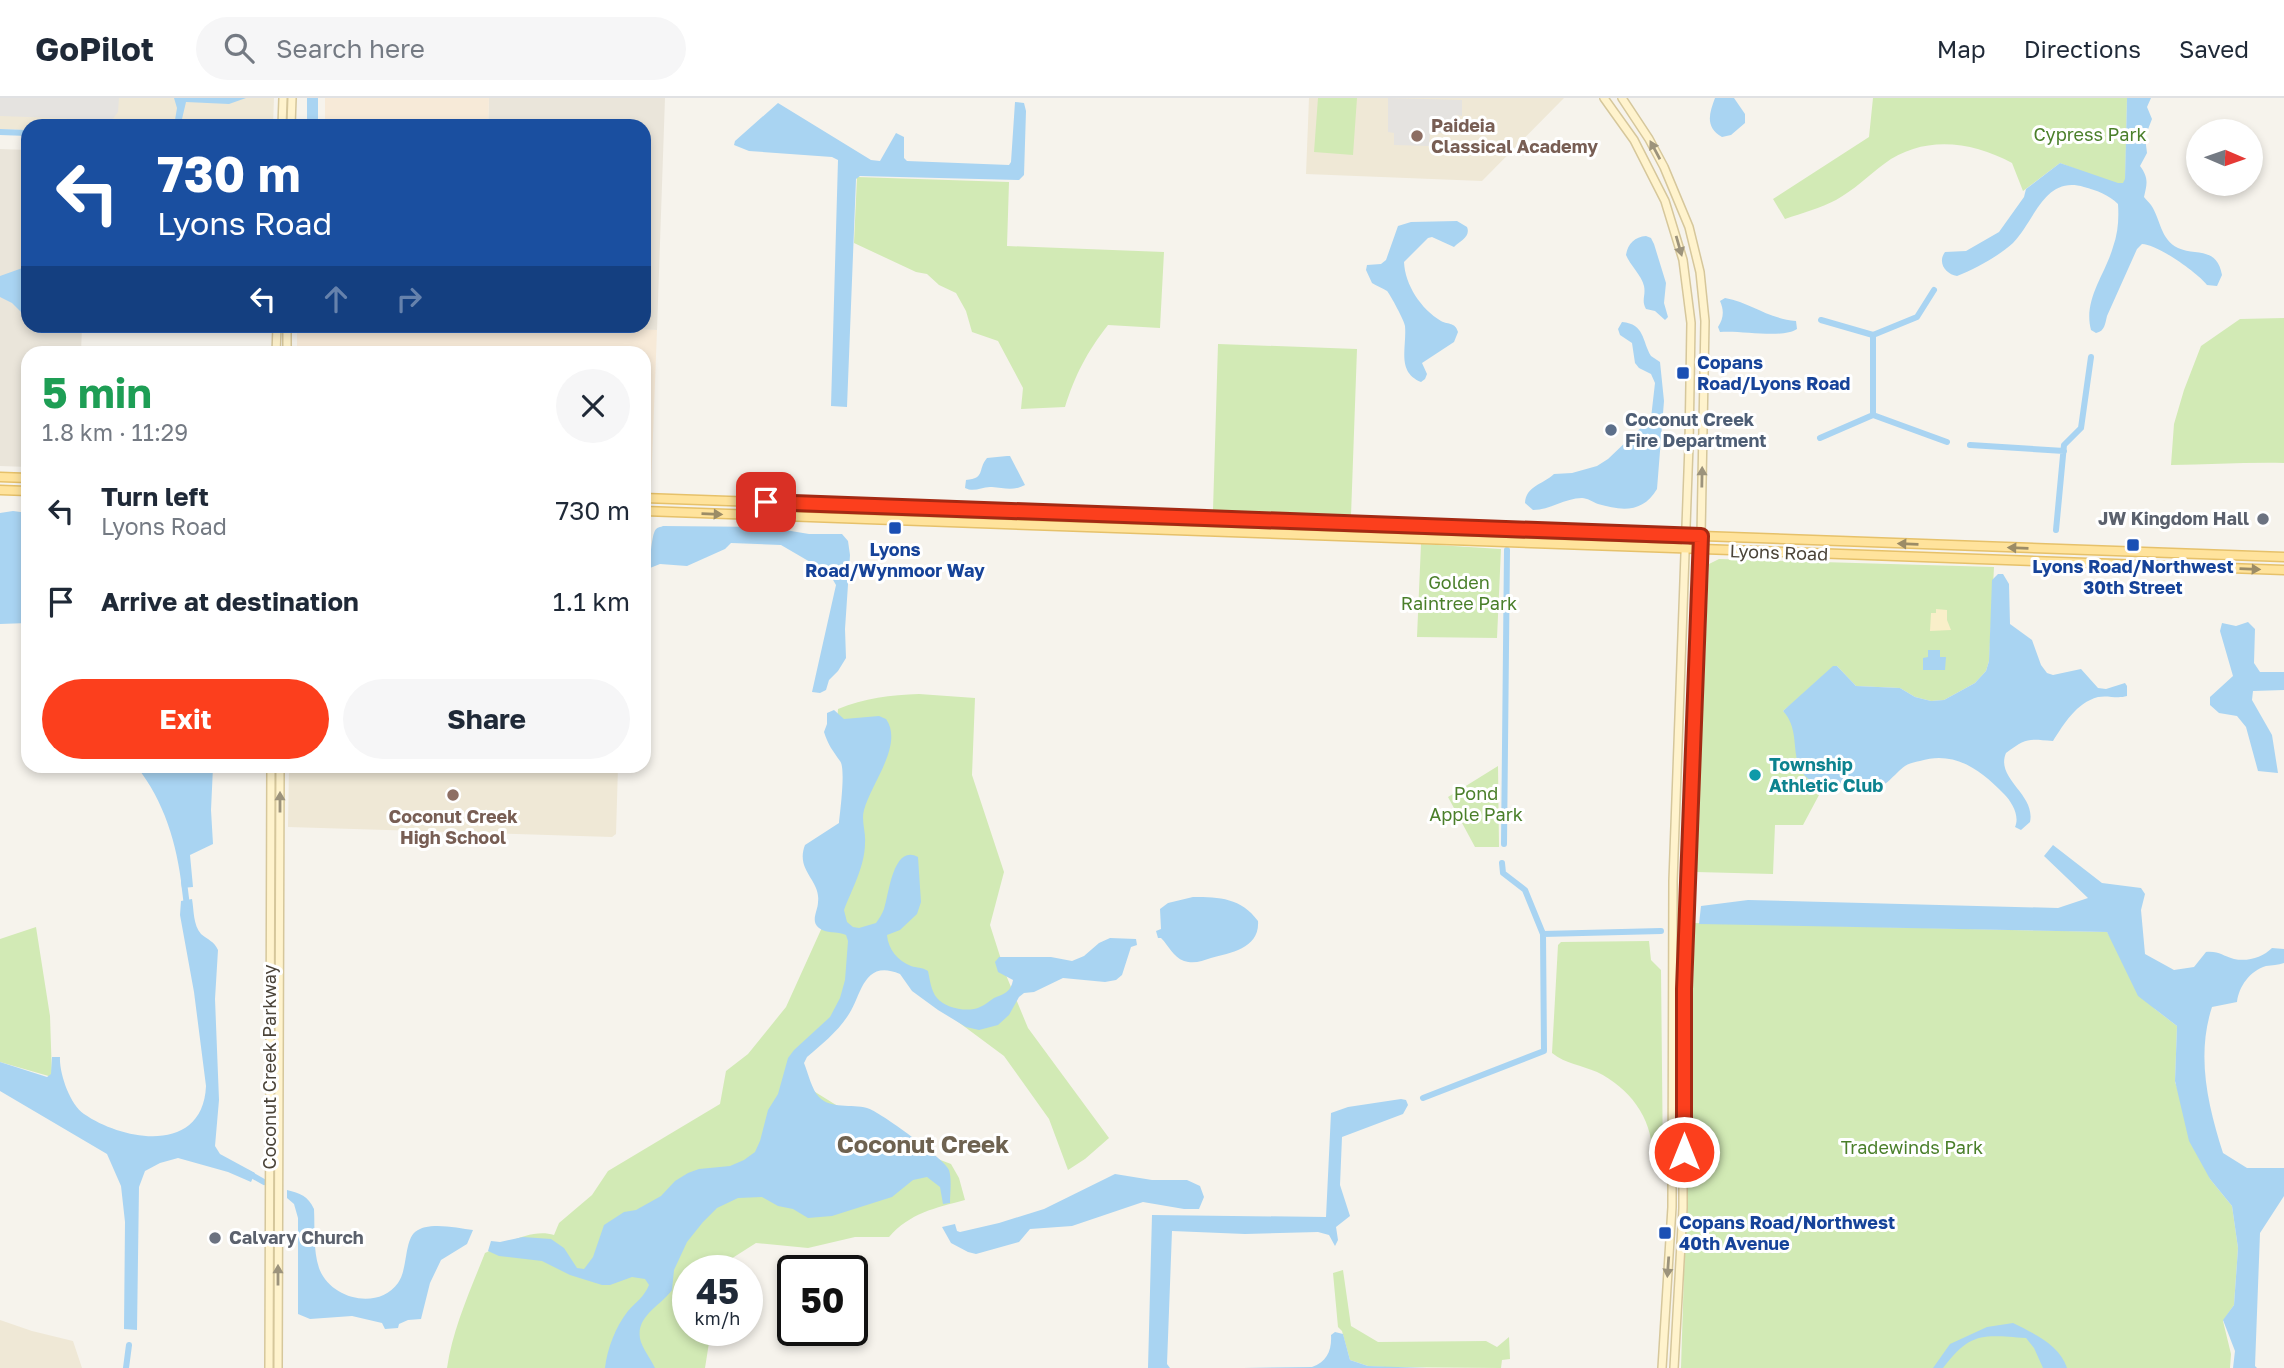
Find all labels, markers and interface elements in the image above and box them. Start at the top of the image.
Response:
search box [196,17,686,80]
text: GoPilot [35,29,154,68]
icon: search [220,29,258,67]
text: Search here [276,33,425,64]
text: Map [1937,34,1986,63]
text: Directions [2024,34,2141,63]
text: Saved [2179,34,2249,63]
place label: Paideia Classical Academy [1431,114,1598,157]
north arrow [2186,119,2263,196]
map controls [2186,119,2263,196]
park label: Cypress Park [2033,123,2147,145]
marker: Paideia Classical Academy [1409,128,1425,144]
one-way arrow [1649,139,1661,159]
text: 730 m [157,144,301,203]
icon: left [42,147,133,238]
text: Lyons Road [157,204,332,242]
one-way arrow [1674,235,1685,257]
icon: left [244,280,282,318]
icon: ahead [317,280,355,318]
icon: right [390,280,428,318]
place label: Copans Road/Lyons Road [1697,351,1850,394]
marker: Copans Road/Lyons Road [1675,365,1691,381]
text: 5 min [42,367,152,417]
button: close [556,369,630,443]
place label: Coconut Creek Fire Department [1625,408,1767,451]
text: 1.8 km · 11:29 [42,418,188,446]
marker: Coconut Creek Fire Department [1603,422,1619,438]
one-way arrow [1696,466,1708,488]
pin [736,472,796,532]
text: Turn left [101,481,209,512]
icon: arrive [747,483,785,521]
icon: left [42,492,80,530]
text: 730 m [555,495,630,526]
place label: JW Kingdom Hall [2098,507,2249,529]
one-way arrow [701,508,723,519]
marker: JW Kingdom Hall [2255,511,2271,527]
text: Lyons Road [101,512,227,540]
marker: Lyons Road/Wynmoor Way [887,520,903,536]
marker: Lyons Road/Northwest 30th Street [2125,537,2141,553]
place label: Lyons Road/Wynmoor Way [805,538,985,581]
one-way arrow [1896,538,1918,549]
street label: Lyons Road [1729,539,1829,565]
one-way arrow [2007,542,2029,553]
place label: Lyons Road/Northwest 30th Street [2032,555,2234,598]
one-way arrow [2239,563,2261,574]
park label: Golden Raintree Park [1401,571,1517,614]
icon: arrive [42,583,80,621]
text: Arrive at destination [101,586,359,617]
text: 1.1 km [553,586,630,617]
button: Exit [42,679,329,759]
button: Share [343,679,630,759]
place label: Township Athletic Club [1769,753,1883,796]
marker: Township Athletic Club [1747,767,1763,783]
park label: Pond Apple Park [1429,782,1523,825]
marker: Coconut Creek High School [445,787,461,803]
one-way arrow [274,791,286,813]
place label: Coconut Creek High School [388,805,518,848]
street label: Coconut Creek Parkway [258,964,280,1170]
position arrow [1647,1115,1721,1189]
district label: Coconut Creek [837,1129,1009,1158]
park label: Tradewinds Park [1841,1136,1983,1158]
place label: Copans Road/Northwest 40th Avenue [1679,1211,1895,1254]
marker: Copans Road/Northwest 40th Avenue [1657,1225,1673,1241]
place label: Calvary Church [229,1226,364,1248]
marker: Calvary Church [207,1230,223,1246]
speed limit sign: 50 [777,1255,868,1346]
one-way arrow [1662,1256,1673,1278]
one-way arrow [272,1263,284,1285]
text: 45 [696,1270,739,1312]
text: km/h [695,1307,740,1329]

